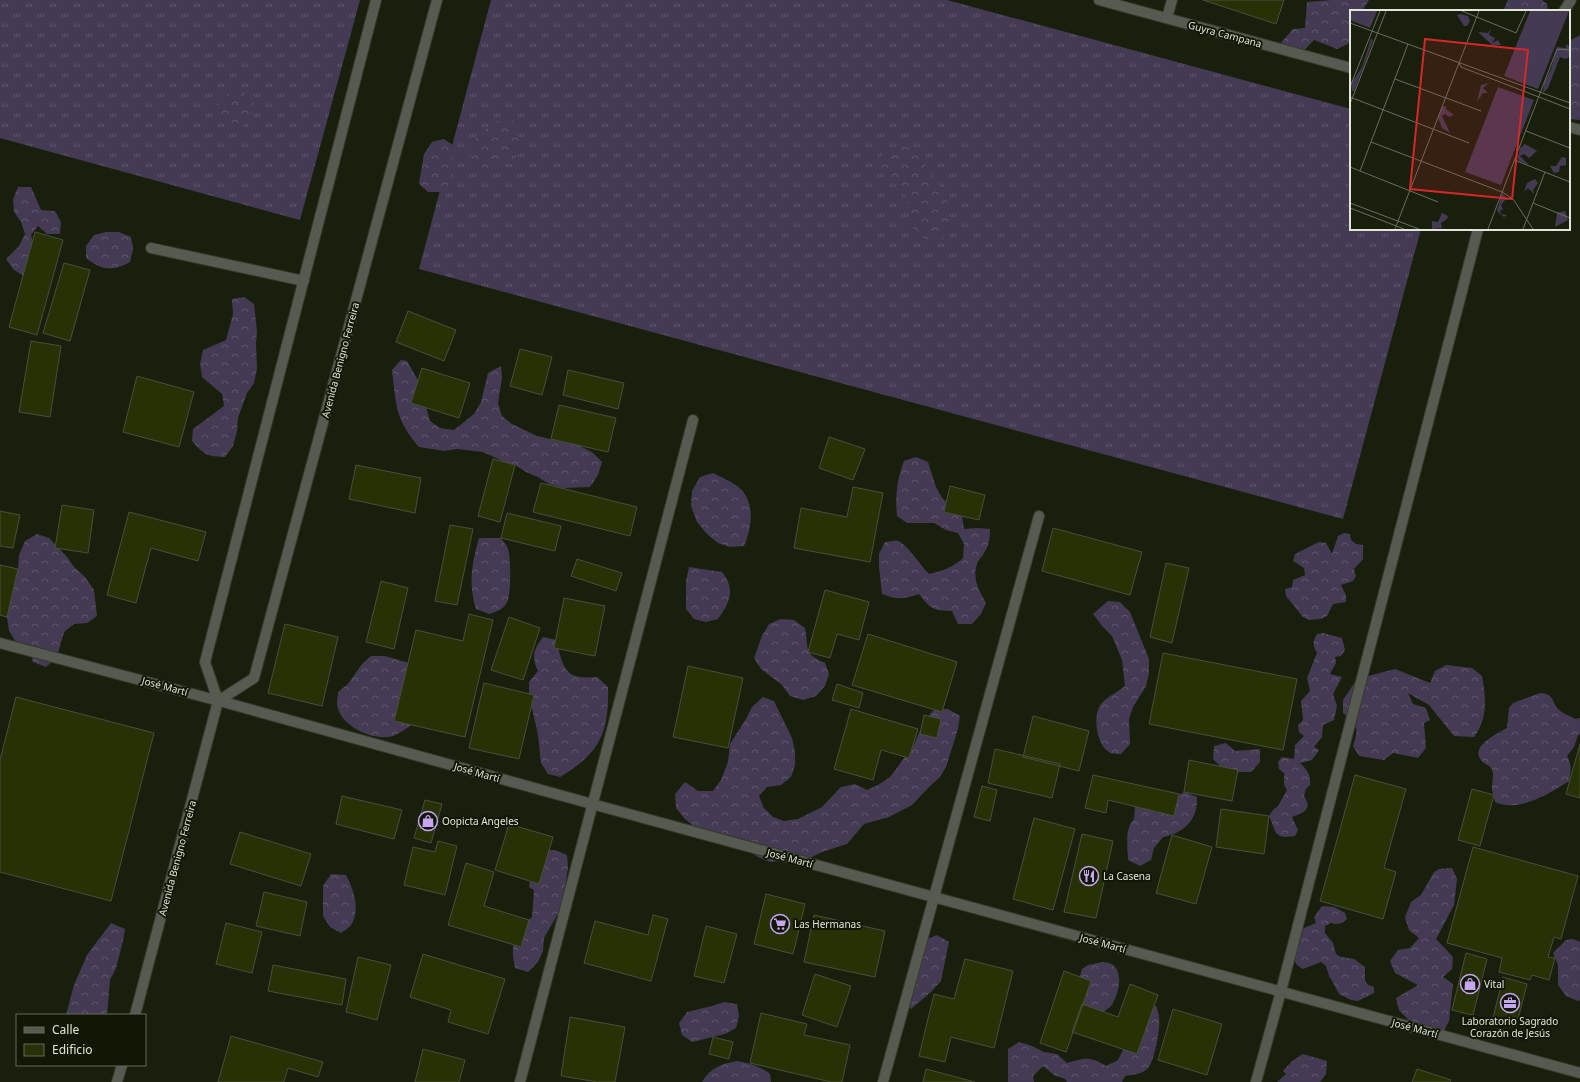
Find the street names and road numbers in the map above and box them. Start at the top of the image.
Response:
street label: Guyra Campana [1187,17,1263,51]
street label: Avenida Benigno Ferreira [318,301,362,419]
street label: José Martí [140,673,190,699]
street label: José Martí [452,759,502,785]
street label: Avenida Benigno Ferreira [155,799,199,917]
street label: José Martí [765,845,815,871]
street label: José Martí [1078,930,1128,956]
street label: José Martí [1390,1015,1440,1041]

